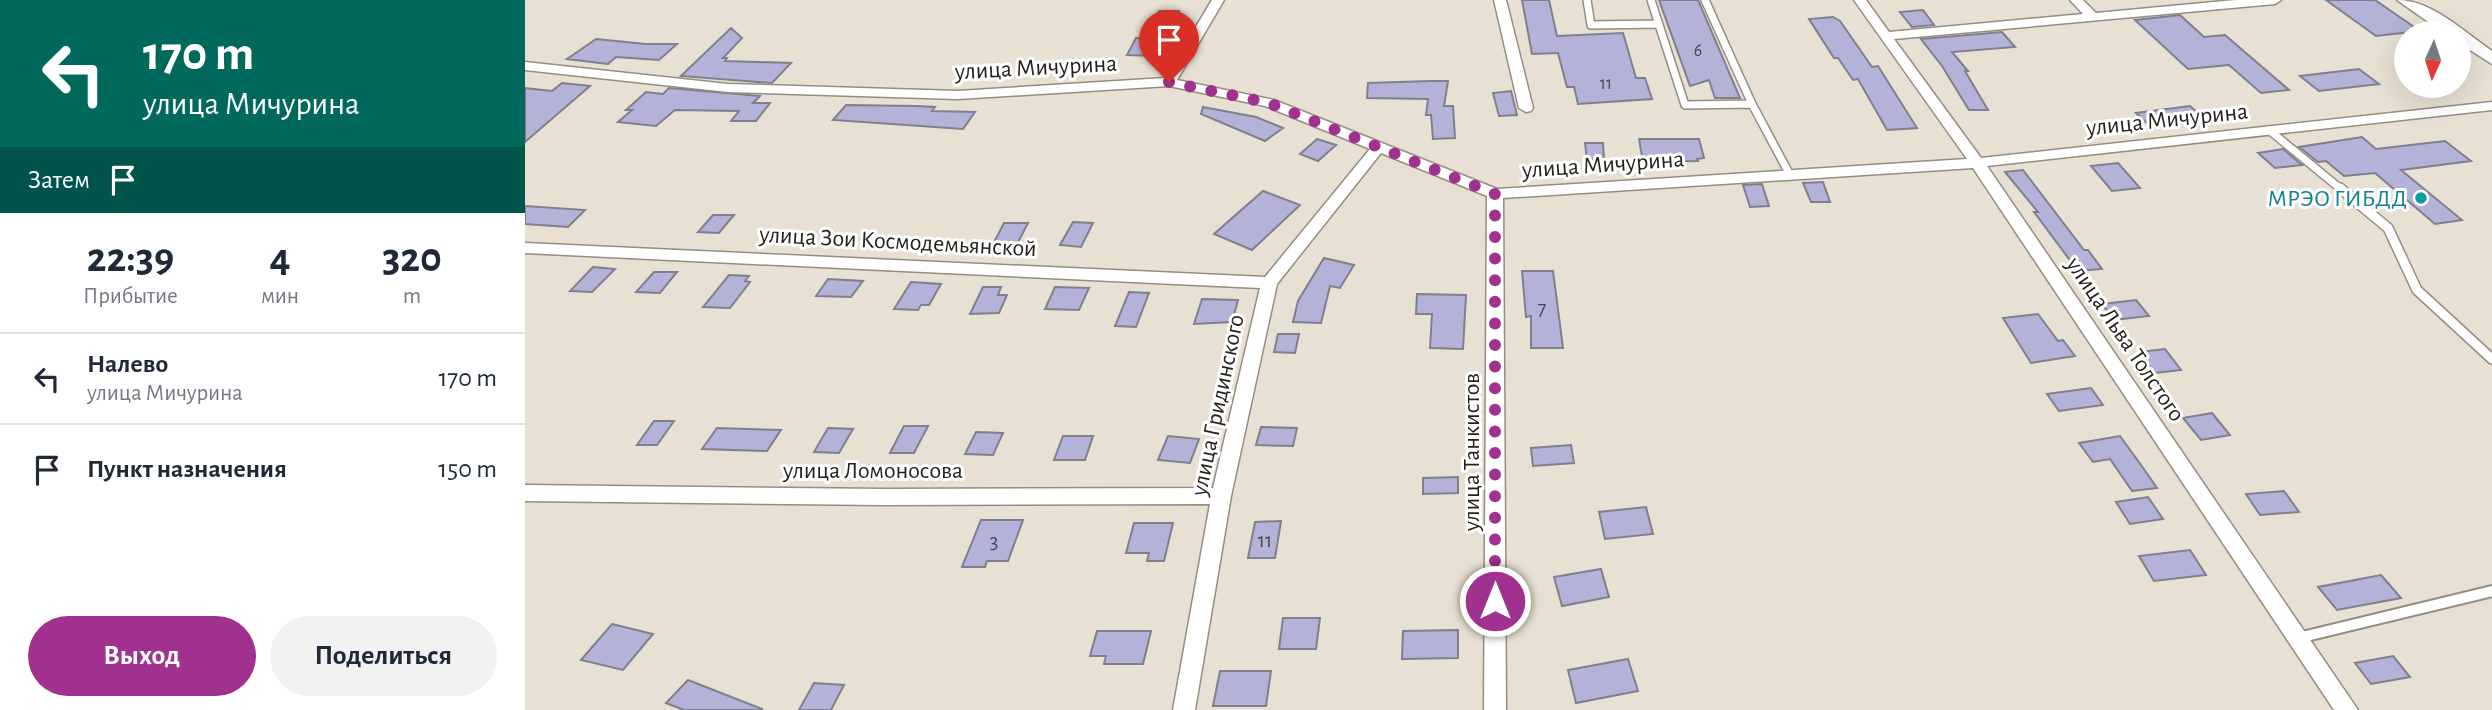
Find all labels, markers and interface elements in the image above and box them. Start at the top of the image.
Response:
pin [1139,10,1199,82]
icon: arrive [1150,21,1188,59]
north arrow [2394,21,2471,98]
map controls [2394,21,2471,98]
icon: left [28,28,119,119]
text: 170 m [143,30,254,79]
house number: 6 [1694,42,1702,60]
street label: улица Мичурина [953,52,1118,84]
house number: 11 [1600,75,1612,93]
text: улица Мичурина [143,88,360,120]
street label: улица Мичурина [2084,100,2249,141]
street label: улица Мичурина [1520,147,1685,183]
icon: arrive [104,161,142,199]
text: Затем [28,167,90,193]
place label: МРЭО ГИБДД [2267,187,2407,211]
marker: МРЭО ГИБДД [2413,190,2429,206]
street label: улица Зои Космодемьянской [758,223,1037,261]
text: 22:39 [87,237,174,279]
text: 4 [269,237,291,279]
text: 320 [382,237,442,279]
street label: улица Льва Толстого [2061,252,2189,426]
text: Прибытие [83,285,178,308]
text: мин [261,285,299,308]
text: m [403,285,421,308]
house number: 7 [1538,298,1547,319]
street label: улица Гридинского [1187,312,1249,499]
text: Налево [87,351,168,377]
icon: left [28,360,66,398]
text: 170 m [438,365,497,391]
street label: улица Танкистов [1460,373,1484,532]
text: улица Мичурина [87,382,243,405]
icon: arrive [28,451,66,489]
text: Пункт назначения [87,456,287,482]
text: 150 m [438,456,497,482]
street label: улица Ломоносова [782,459,963,483]
house number: 11 [1258,530,1272,551]
house number: 3 [990,531,998,552]
position arrow [1458,564,1532,638]
button: Выход [28,616,256,696]
button: Поделиться [270,616,497,696]

